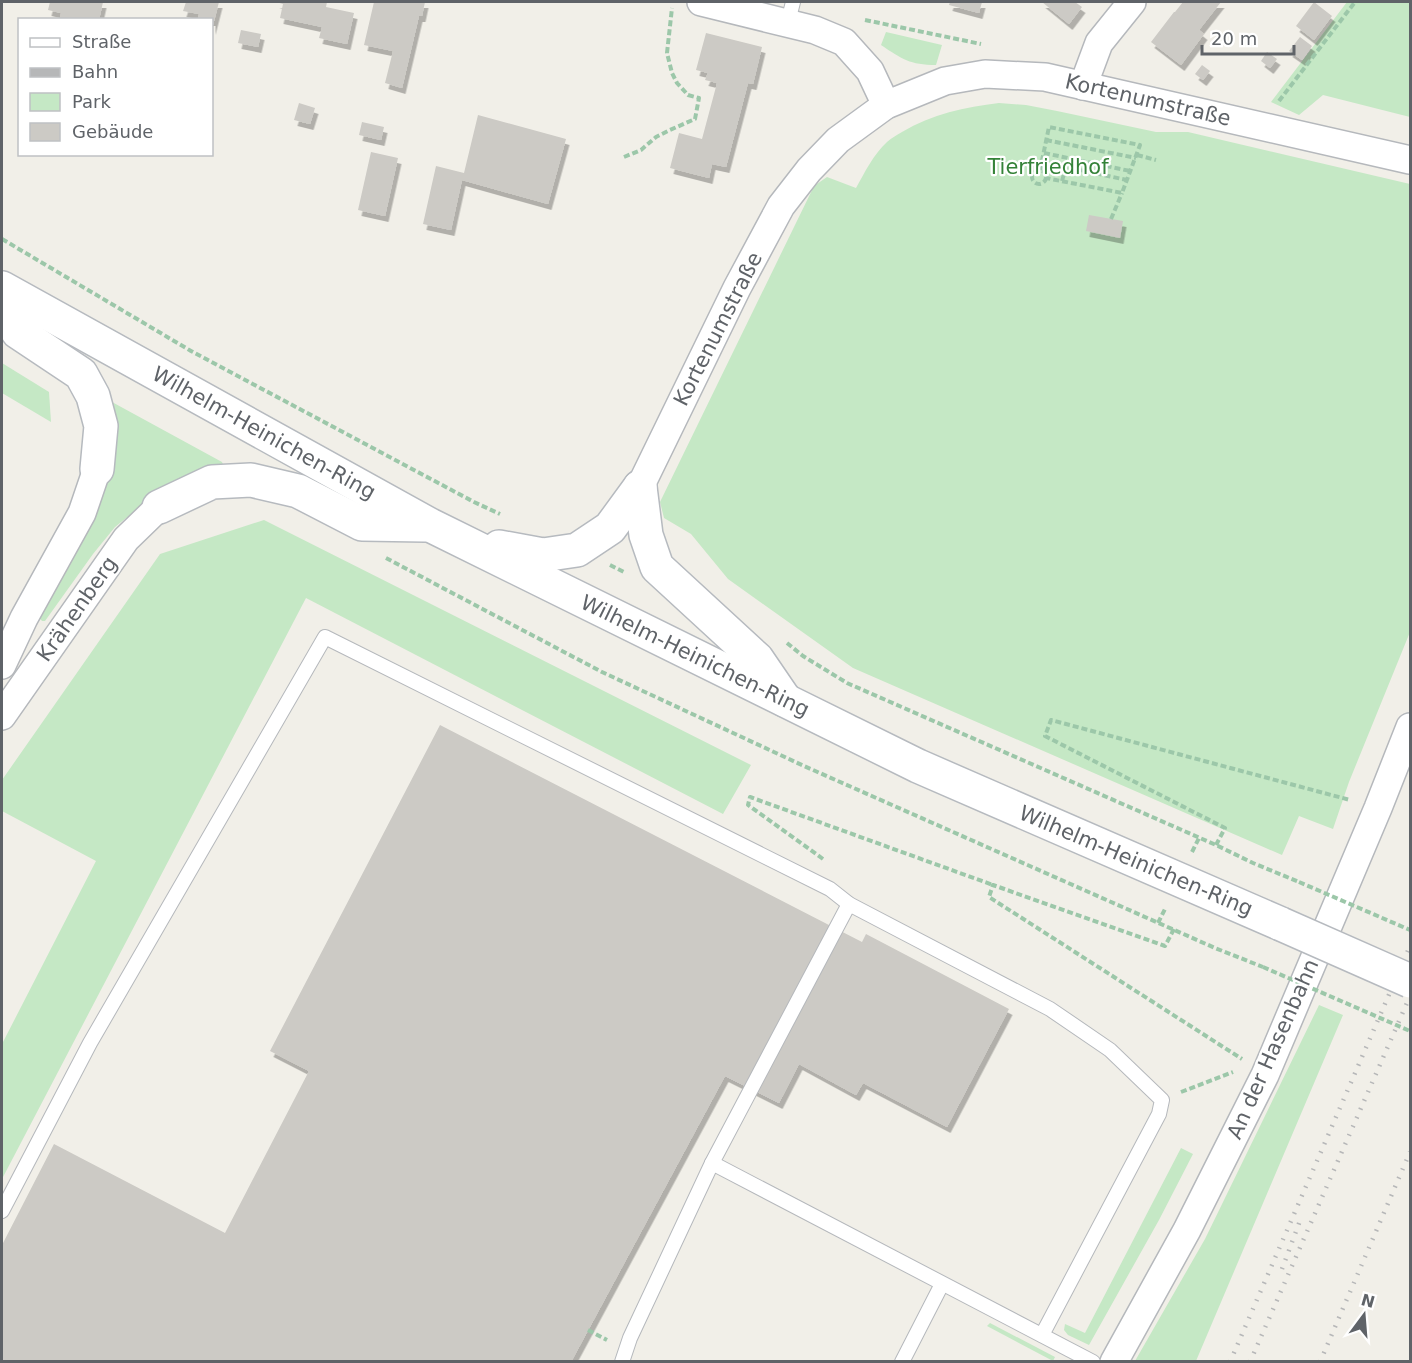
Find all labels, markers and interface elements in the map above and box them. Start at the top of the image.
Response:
legend [18,18,213,156]
scale bar [1202,18,1294,56]
text: 20 m [1211,28,1257,49]
text: Straße [72,31,131,52]
text: Bahn [72,61,118,82]
street label: Kortenumstraße [1063,69,1233,131]
text: Park [72,91,111,112]
text: Gebäude [72,121,153,142]
park label: Tierfriedhof [986,155,1109,179]
street label: Kortenumstraße [669,248,767,410]
street label: Wilhelm-Heinichen-Ring [148,362,380,504]
street label: Krähenberg [32,552,122,666]
street label: Wilhelm-Heinichen-Ring [577,590,813,722]
street label: Wilhelm-Heinichen-Ring [1016,801,1256,921]
street label: An der Hasenbahn [1222,955,1324,1143]
north arrow [1334,1285,1394,1345]
text: N [1359,1290,1377,1312]

